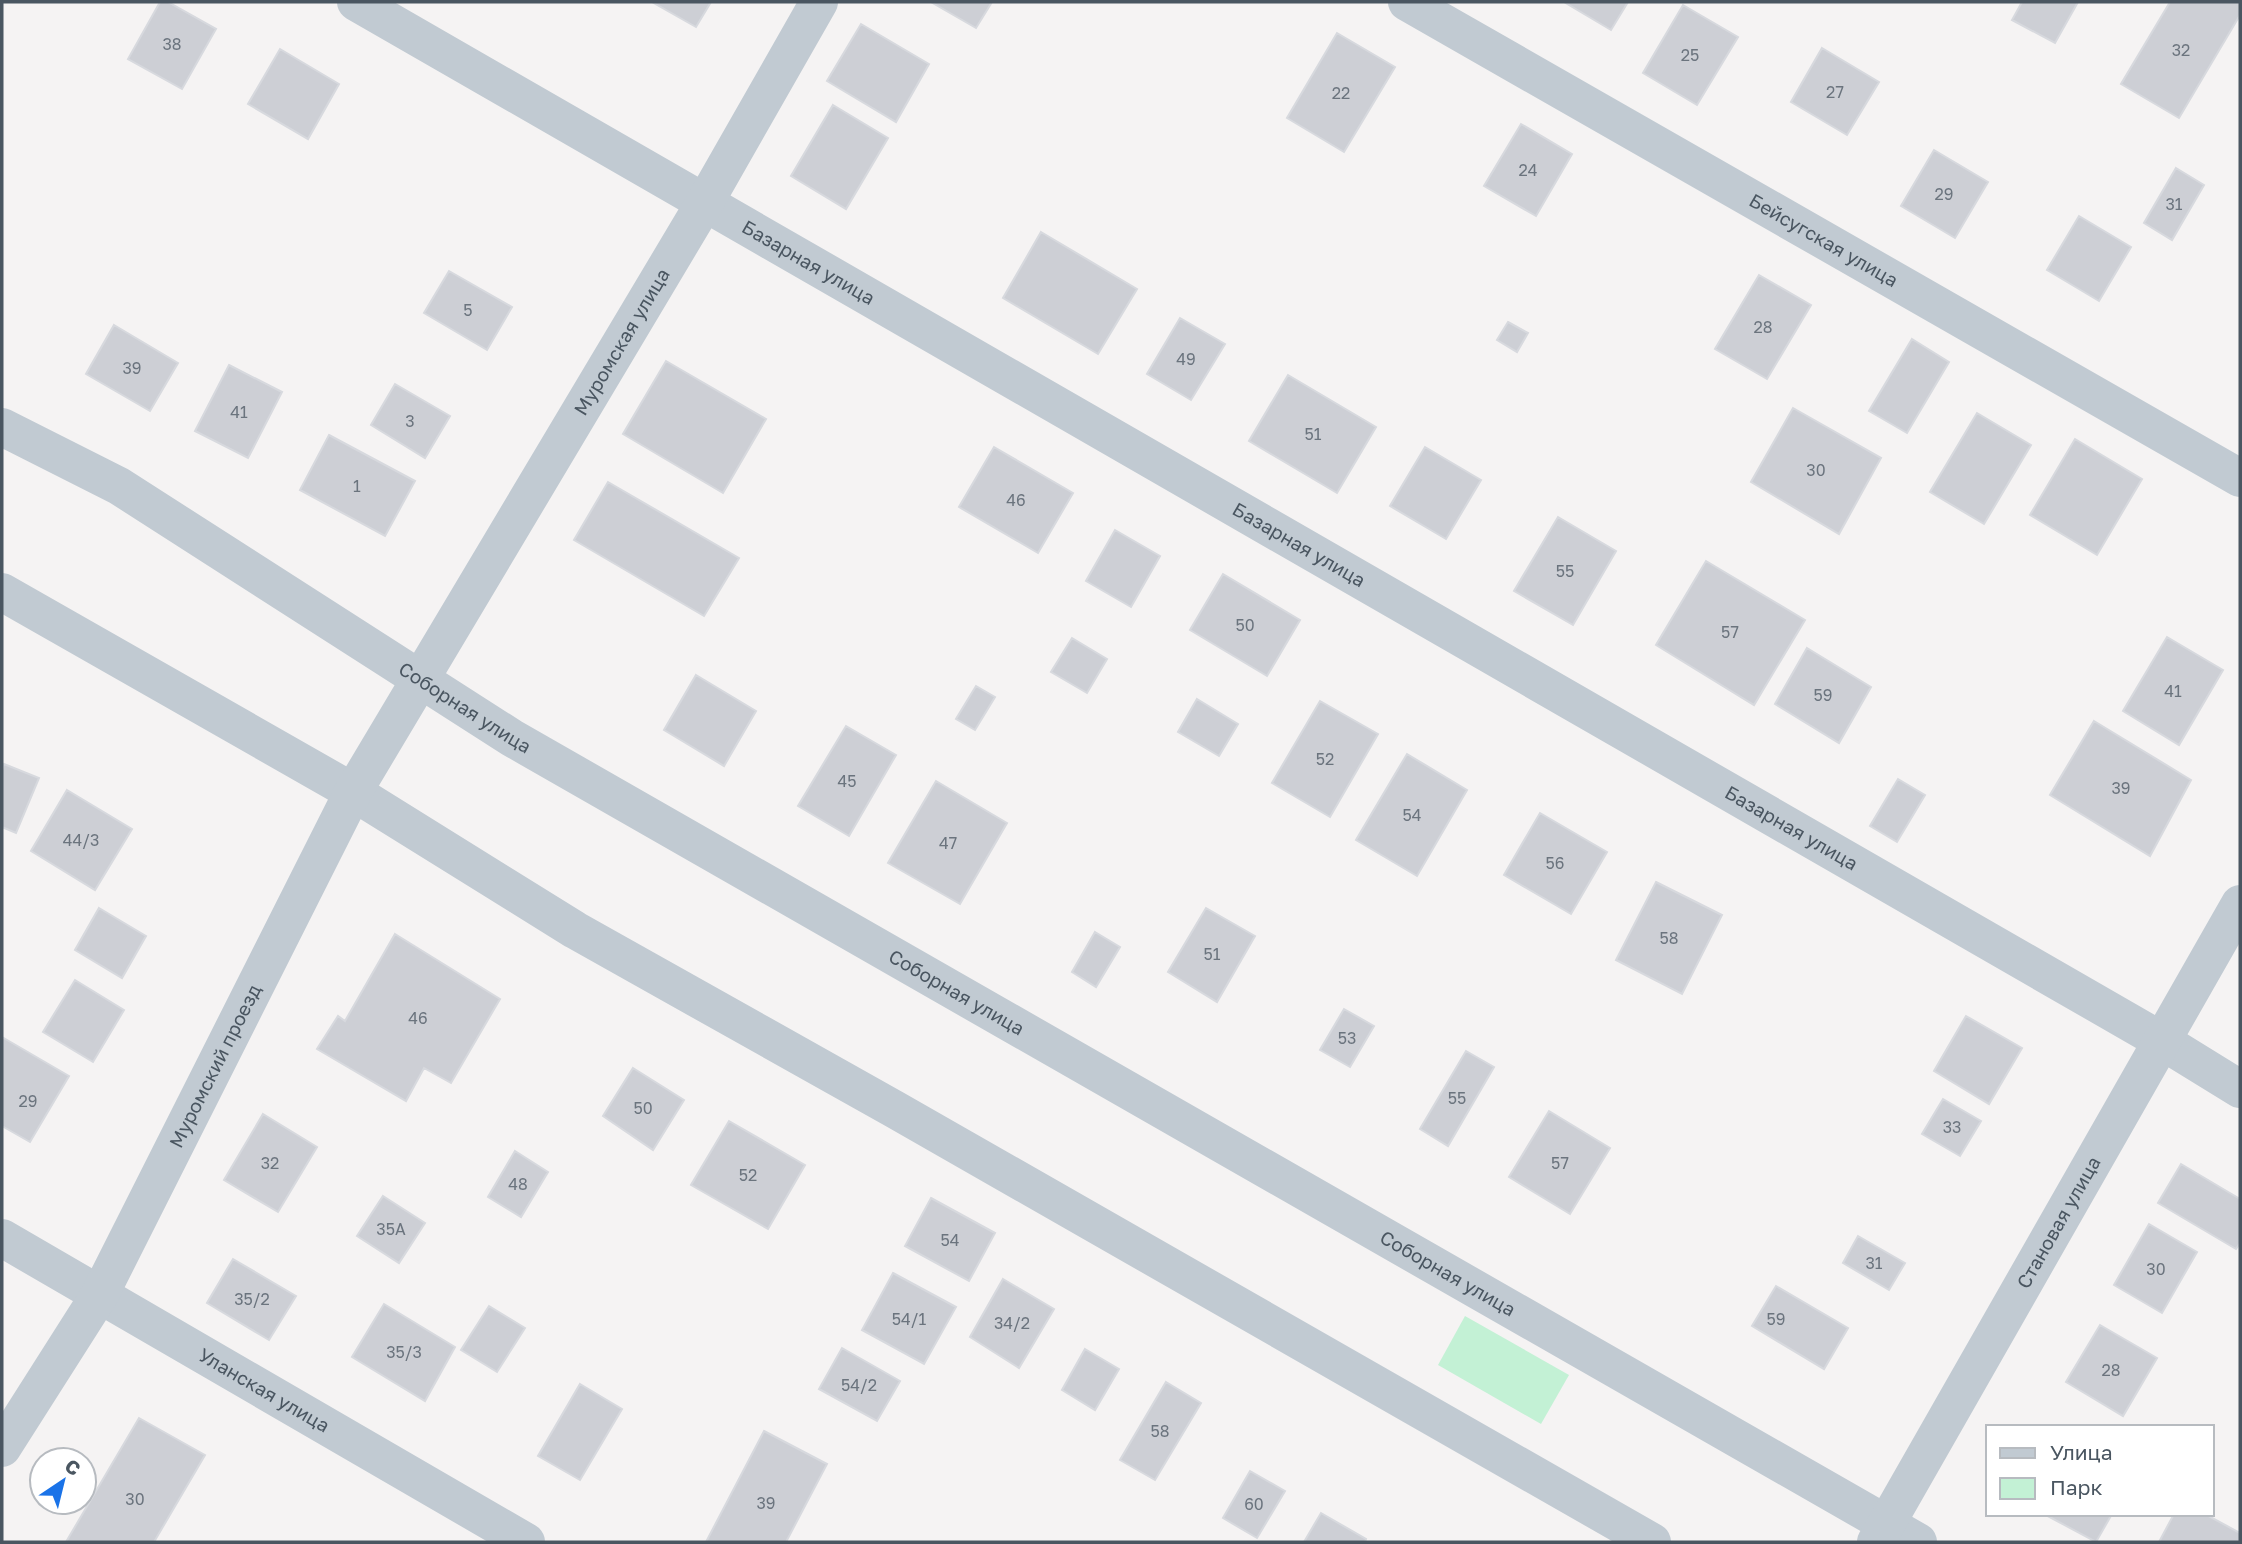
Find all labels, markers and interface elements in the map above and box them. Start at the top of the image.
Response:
house number: 38 [162,34,182,54]
house number: 32 [2172,40,2190,60]
house number: 25 [1681,45,1699,65]
house number: 27 [1826,82,1844,102]
house number: 22 [1332,83,1350,103]
house number: 24 [1518,160,1538,180]
house number: 29 [1935,184,1953,204]
street label: Бейсугская улица [1746,188,1902,291]
house number: 31 [2165,194,2183,214]
street label: Базарная улица [738,215,879,309]
street label: Муромская улица [569,264,674,419]
house number: 5 [463,300,473,320]
house number: 28 [1753,317,1773,337]
house number: 49 [1176,349,1196,369]
house number: 39 [122,358,142,378]
house number: 41 [230,402,248,422]
house number: 3 [405,411,415,431]
house number: 51 [1304,424,1322,444]
house number: 30 [1806,460,1826,480]
house number: 1 [353,476,361,496]
house number: 46 [1006,490,1026,510]
street label: Базарная улица [1229,497,1370,591]
house number: 55 [1556,561,1574,581]
house number: 50 [1235,615,1255,635]
house number: 57 [1721,622,1739,642]
street label: Соборная улица [395,657,536,758]
house number: 41 [2164,681,2182,701]
house number: 59 [1814,685,1832,705]
house number: 52 [1316,749,1334,769]
house number: 45 [837,771,857,791]
house number: 39 [2111,778,2131,798]
street label: Базарная улица [1721,780,1862,875]
house number: 54 [1402,805,1422,825]
house number: 44/3 [63,830,99,850]
house number: 47 [939,833,957,853]
house number: 56 [1546,853,1564,873]
house number: 58 [1659,928,1679,948]
street label: Соборная улица [885,944,1029,1040]
house number: 51 [1203,944,1221,964]
street label: Муромский проезд [164,980,266,1151]
house number: 46 [408,1008,428,1028]
house number: 53 [1338,1028,1356,1048]
house number: 55 [1448,1088,1466,1108]
house number: 29 [19,1091,37,1111]
house number: 50 [633,1098,653,1118]
house number: 33 [1943,1117,1961,1137]
street label: Становая улица [2011,1152,2105,1292]
house number: 32 [261,1153,279,1173]
house number: 57 [1551,1153,1569,1173]
house number: 52 [739,1165,757,1185]
house number: 48 [508,1174,528,1194]
house number: 35А [376,1219,406,1239]
street label: Соборная улица [1376,1225,1520,1321]
house number: 54 [940,1230,960,1250]
house number: 31 [1865,1253,1883,1273]
house number: 30 [2146,1259,2166,1279]
house number: 35/2 [234,1289,270,1309]
house number: 54/1 [892,1309,926,1329]
house number: 59 [1767,1309,1785,1329]
house number: 34/2 [994,1313,1030,1333]
house number: 35/3 [386,1342,422,1362]
street label: Уланская улица [195,1343,334,1437]
house number: 28 [2101,1360,2121,1380]
house number: 54/2 [841,1375,877,1395]
house number: 58 [1150,1421,1170,1441]
legend [1986,1425,2214,1516]
text: Улица [2050,1439,2113,1465]
north arrow [28,1446,98,1516]
text: С [61,1453,85,1480]
text: Парк [2050,1474,2103,1500]
house number: 30 [125,1489,145,1509]
house number: 39 [756,1493,776,1513]
house number: 60 [1244,1494,1264,1514]

